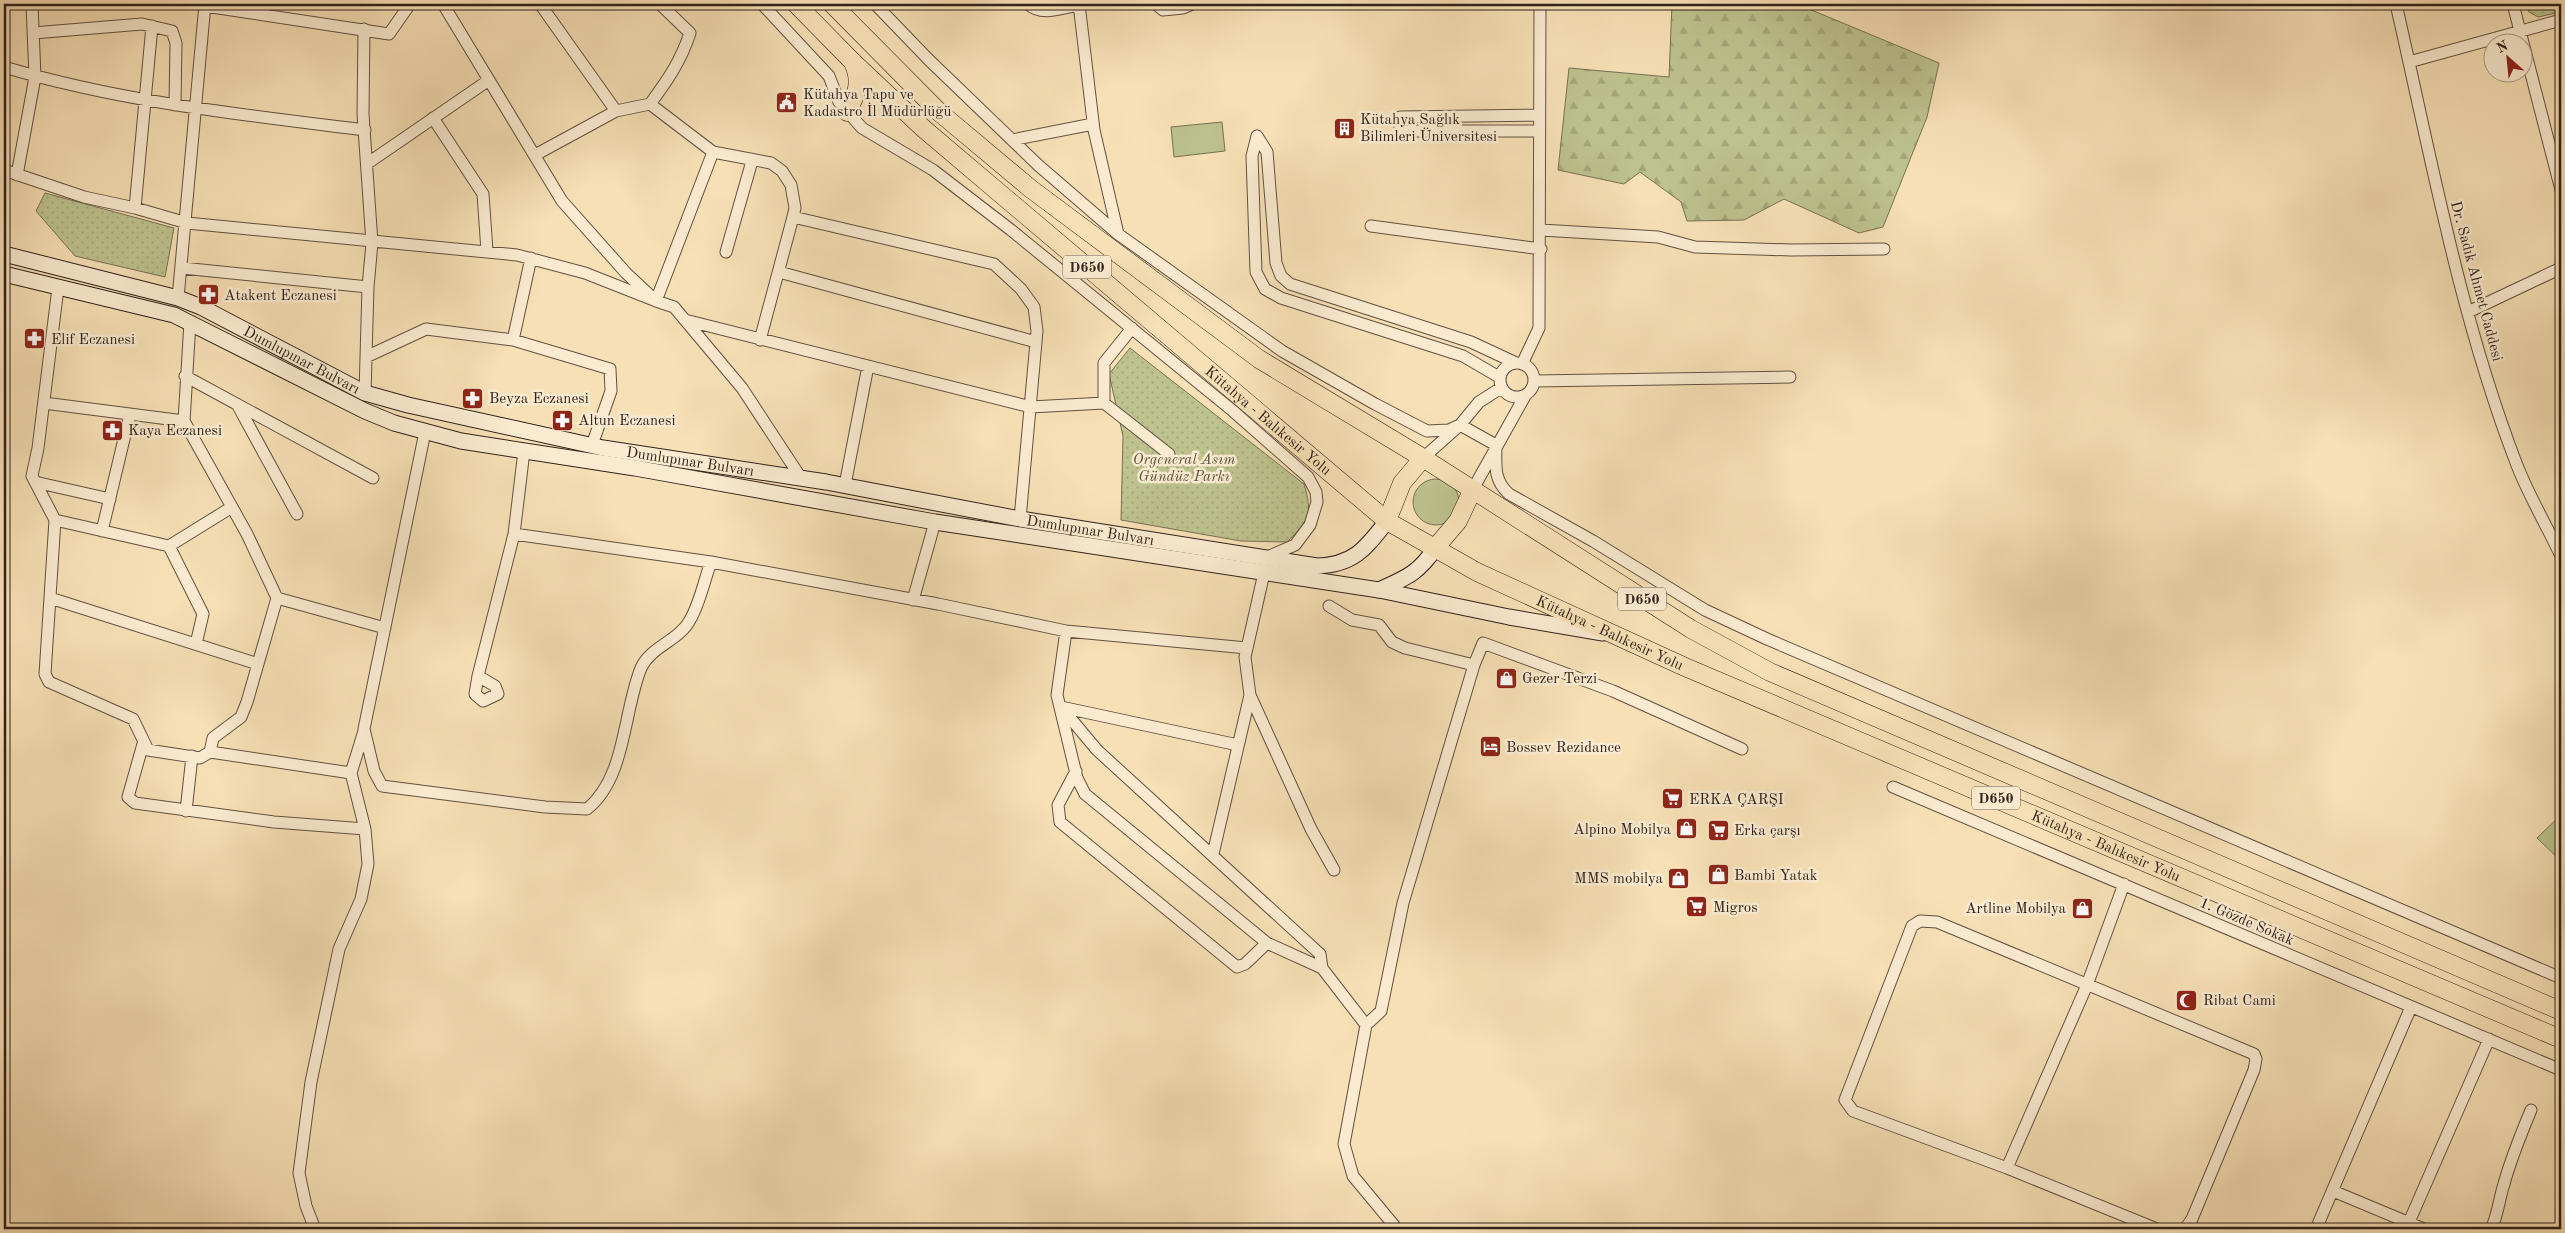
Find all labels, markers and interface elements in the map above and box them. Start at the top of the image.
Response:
north arrow [2482,32,2532,82]
text: N [2495,39,2511,56]
place label: Kütahya Tapu ve Kadastro İl Müdürlüğü [803,88,951,120]
public building icon: Kütahya Tapu ve Kadastro İl Müdürlüğü [775,91,799,115]
place label: Kütahya Sağlık Bilimleri Üniversitesi [1360,113,1497,145]
building icon: Kütahya Sağlık Bilimleri Üniversitesi [1332,116,1356,140]
street label: Dr. Sadık Ahmet Caddesi [2447,200,2504,363]
road number: D650 [1063,256,1111,278]
pharmacy icon: Atakent Eczanesi [196,283,220,307]
place label: Atakent Eczanesi [224,289,337,304]
street label: Dumlupınar Bulvarı [240,325,362,398]
pharmacy icon: Elif Eczanesi [23,327,47,351]
place label: Elif Eczanesi [51,333,135,348]
street label: Kütahya - Balıkesir Yolu [1201,364,1333,479]
pharmacy icon: Beyza Eczanesi [461,386,485,410]
place label: Beyza Eczanesi [489,392,589,407]
pharmacy icon: Altun Eczanesi [550,408,574,432]
place label: Altun Eczanesi [578,414,676,429]
pharmacy icon: Kaya Eczanesi [100,418,124,442]
place label: Kaya Eczanesi [128,424,222,439]
street label: Dumlupınar Bulvarı [625,446,755,480]
park label: Orgeneral Asım Gündüz Parkı [1133,453,1235,485]
street label: Dumlupınar Bulvarı [1025,514,1155,549]
road number: D650 [1618,588,1666,610]
street label: Kütahya - Balıkesir Yolu [1533,594,1685,674]
shop icon: Gezer Terzi [1494,666,1518,690]
place label: Gezer Terzi [1522,672,1597,687]
hotel icon: Bossev Rezidance [1478,735,1502,759]
place label: Bossev Rezidance [1506,741,1621,756]
road number: D650 [1972,786,2020,810]
supermarket icon: ERKA ÇARŞI [1661,787,1685,811]
place label: ERKA ÇARŞI [1689,793,1784,808]
street label: Kütahya - Balıkesir Yolu [2029,809,2182,885]
shop icon: Alpino Mobilya [1675,817,1699,841]
supermarket icon: Erka çarşı [1706,818,1730,842]
place label: Alpino Mobilya [1573,823,1672,838]
place label: Erka çarşı [1734,824,1801,839]
shop icon: Bambi Yatak [1706,863,1730,887]
shop icon: MMS mobilya [1667,866,1691,890]
place label: Bambi Yatak [1734,869,1818,884]
place label: MMS mobilya [1574,872,1664,887]
supermarket icon: Migros [1685,895,1709,919]
shop icon: Artline Mobilya [2070,896,2094,920]
street label: 1. Gözde Sokak [2197,896,2296,949]
place label: Migros [1713,901,1758,916]
place label: Artline Mobilya [1965,902,2067,917]
mosque icon: Ribat Cami [2175,988,2199,1012]
place label: Ribat Cami [2203,994,2276,1009]

